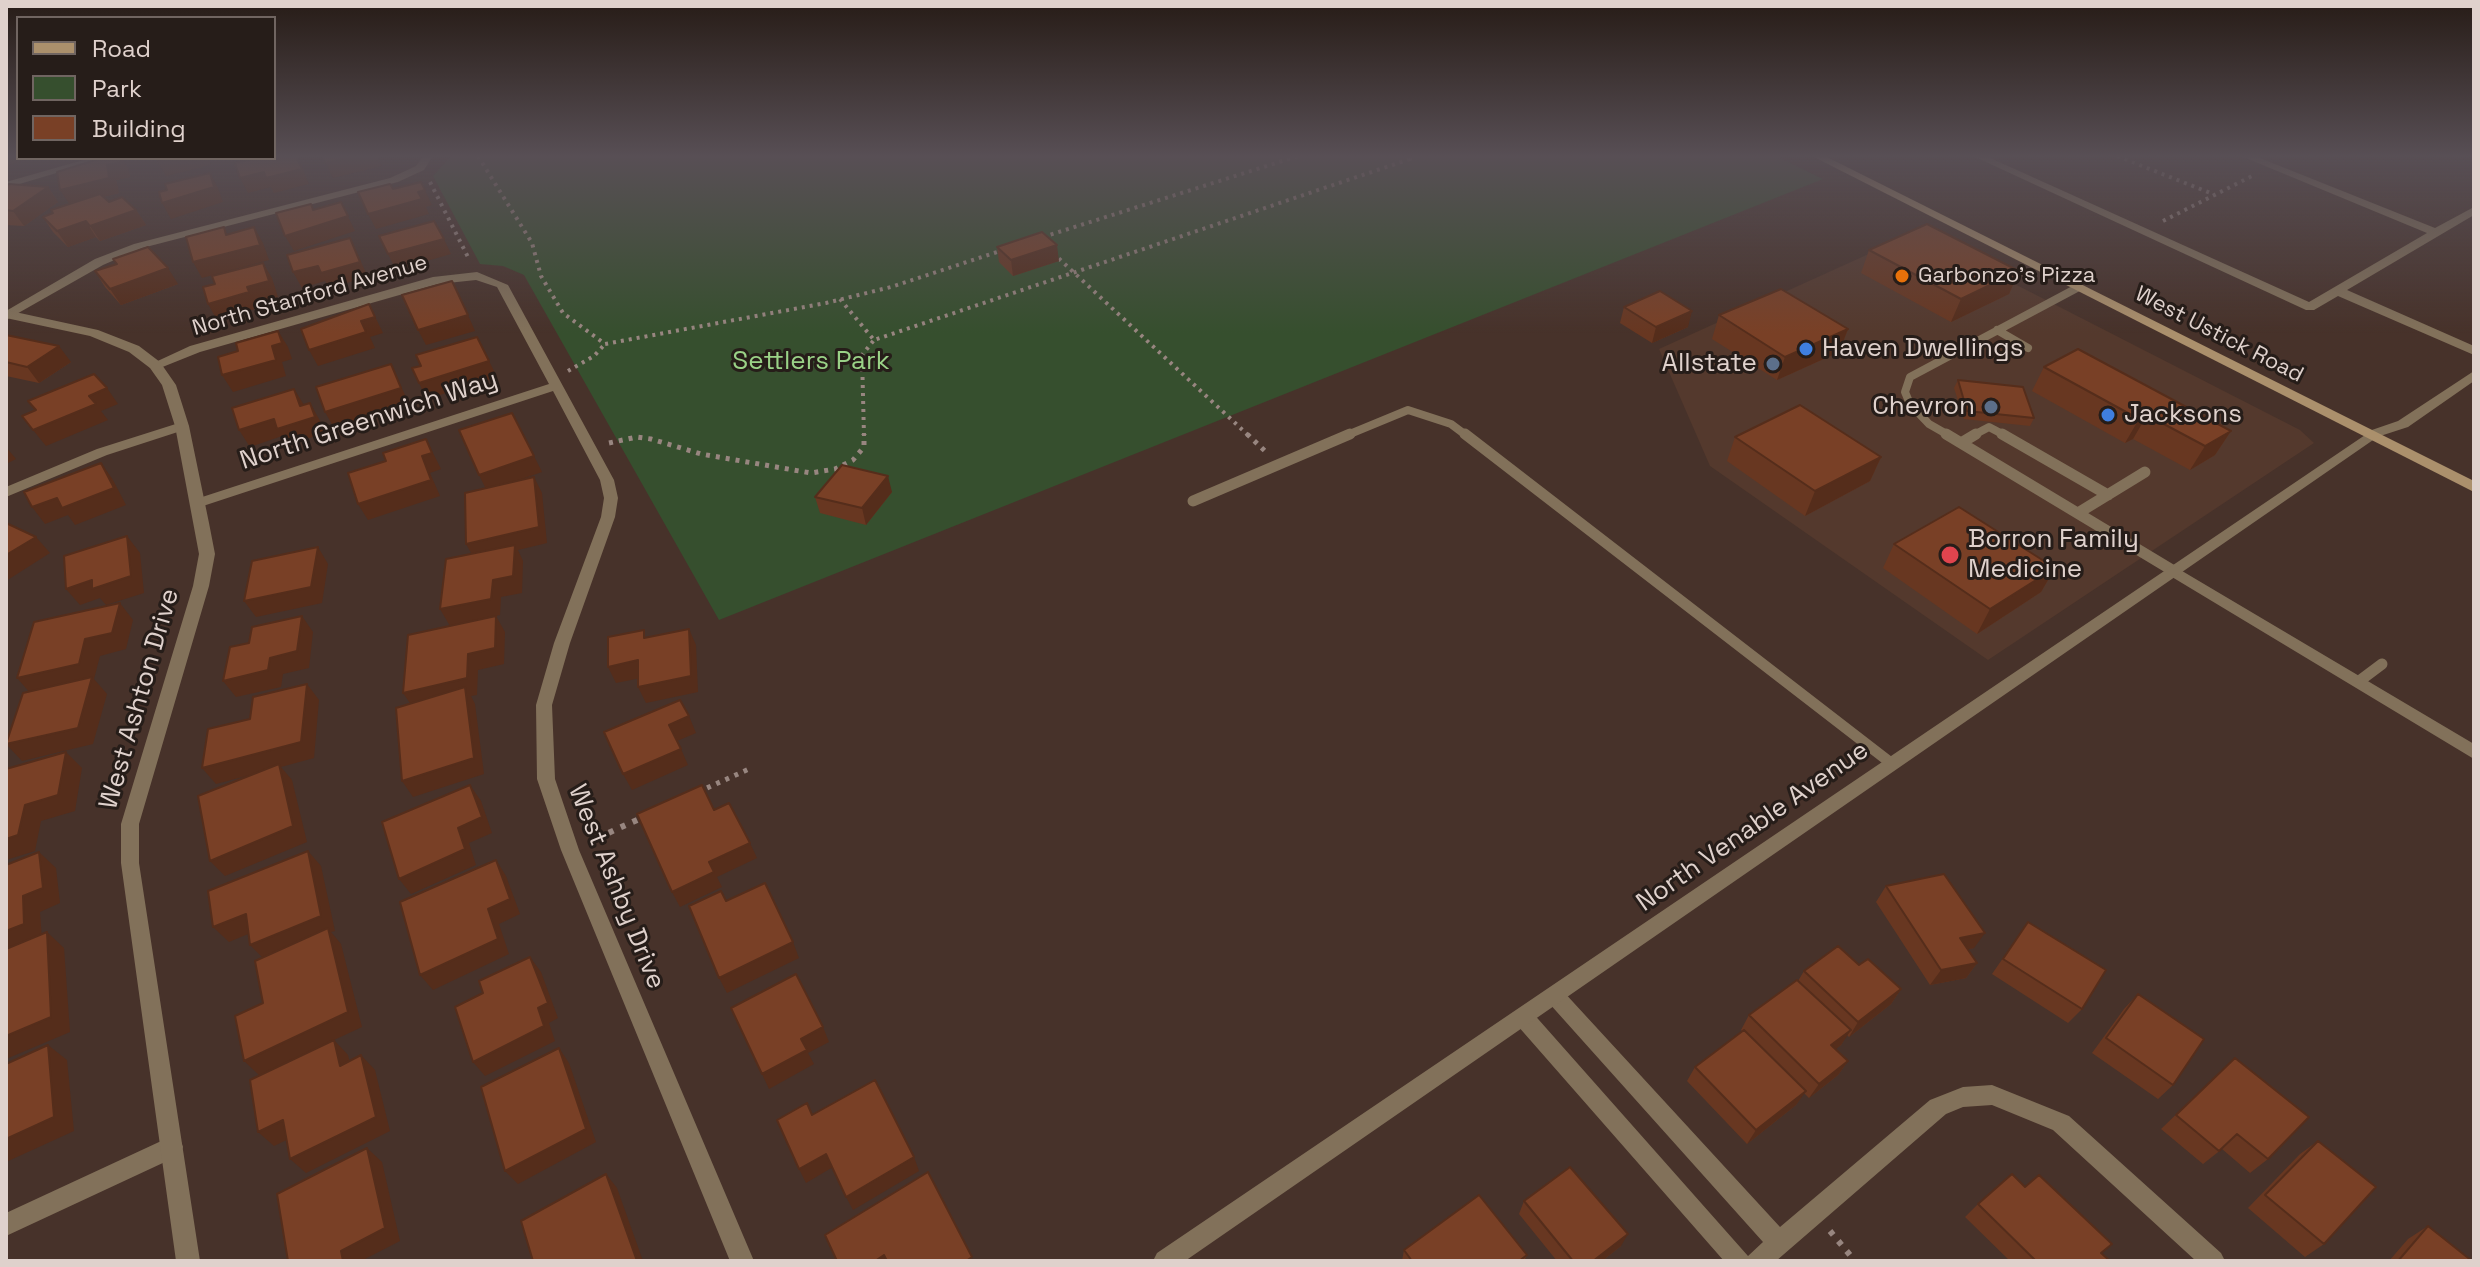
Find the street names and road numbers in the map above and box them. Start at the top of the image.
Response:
street label: North Stanford Avenue [189,250,431,342]
street label: West Ustick Road [2130,281,2308,389]
street label: North Greenwich Way [236,365,502,477]
street label: West Ashton Drive [94,585,186,813]
street label: North Venable Avenue [1631,735,1875,919]
street label: West Ashby Drive [561,780,671,994]

